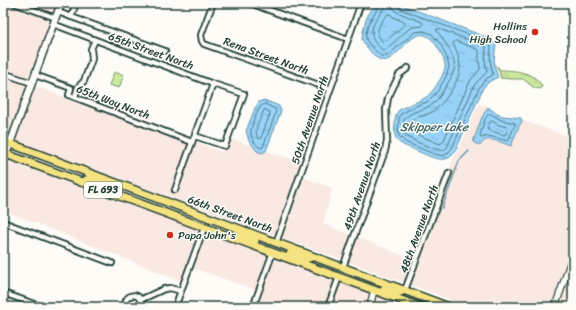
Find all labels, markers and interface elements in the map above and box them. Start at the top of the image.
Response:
place label: Hollins High School [470,17,528,49]
street label: 65th Street North [106,27,196,75]
marker: Hollins High School [530,27,540,37]
street label: Rena Street North [221,32,311,80]
street label: 50th Avenue North [286,73,334,167]
street label: 65th Way North [74,79,153,125]
water label: Skipper Lake [400,116,470,138]
street label: 49th Avenue North [338,139,386,233]
road number: FL 693 [84,182,122,198]
street label: 48th Avenue North [394,182,444,276]
street label: 66th Street North [185,190,275,238]
place label: Papa John's [178,226,237,245]
marker: Papa John's [165,230,175,240]

